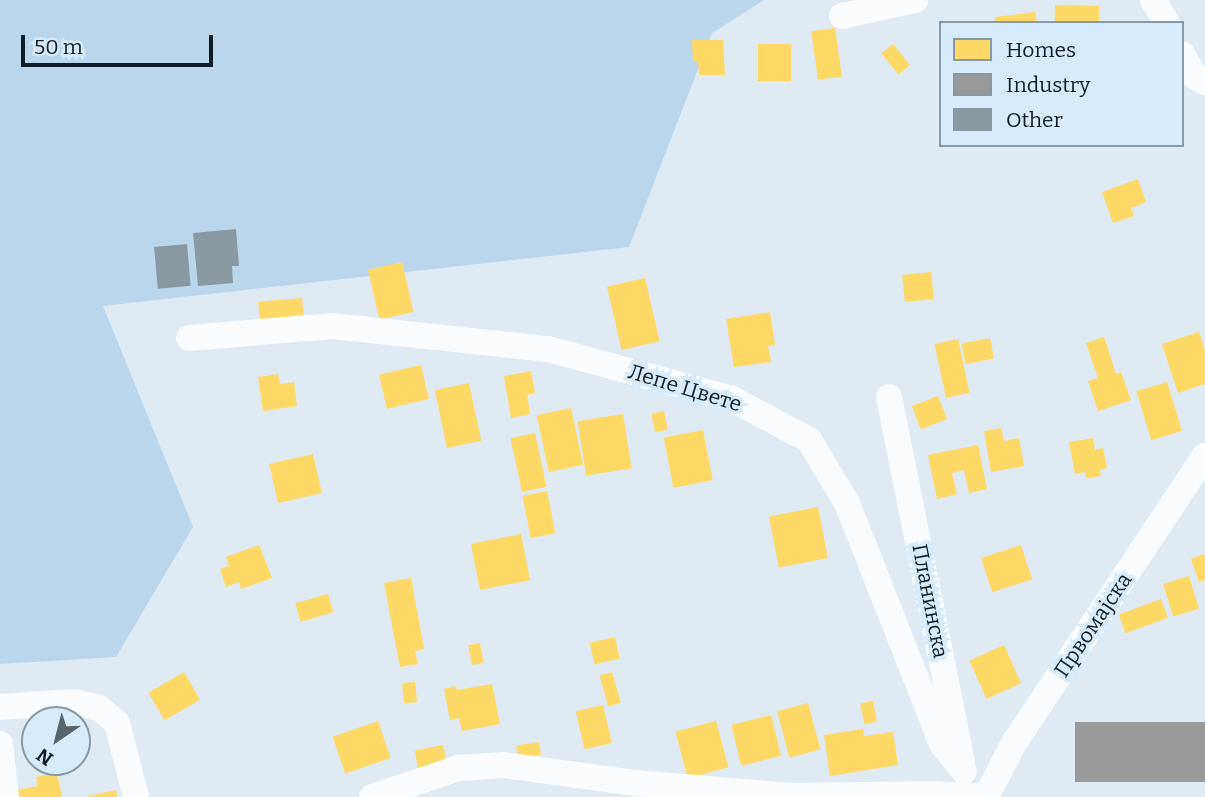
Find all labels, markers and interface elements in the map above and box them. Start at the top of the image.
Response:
scale bar [24,21,217,65]
legend [939,21,1184,147]
text: 50 m [34,34,83,60]
text: Homes [1006,37,1076,63]
text: Industry [1006,72,1090,98]
text: Other [1006,107,1063,133]
street label: Лепе Цвете [625,359,745,417]
street label: Планинска [907,542,953,660]
street label: Првомајска [1049,568,1137,682]
north arrow [21,706,91,776]
text: N [32,743,57,771]

